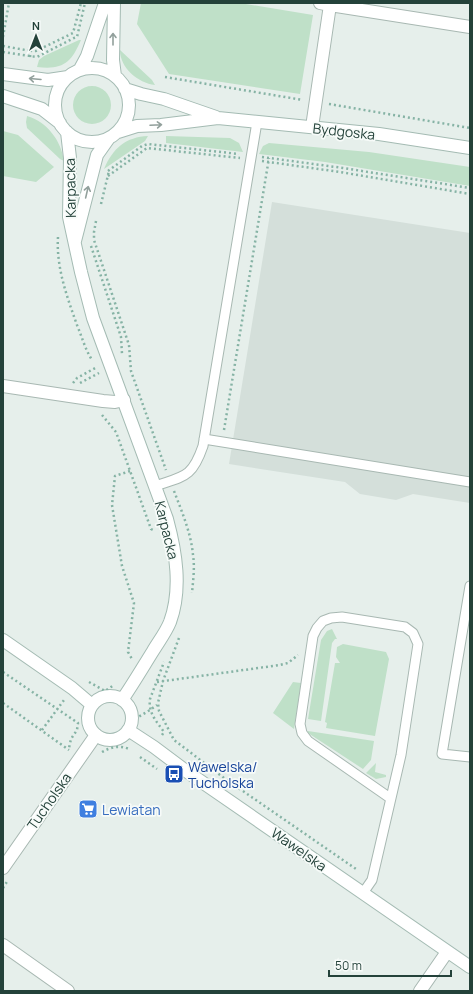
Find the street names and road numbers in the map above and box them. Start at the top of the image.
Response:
street label: Bydgoska [312,118,376,144]
street label: Karpacka [60,158,80,218]
street label: Karpacka [151,499,183,561]
street label: Tucholska [22,769,76,833]
street label: Wawelska [267,823,331,875]

